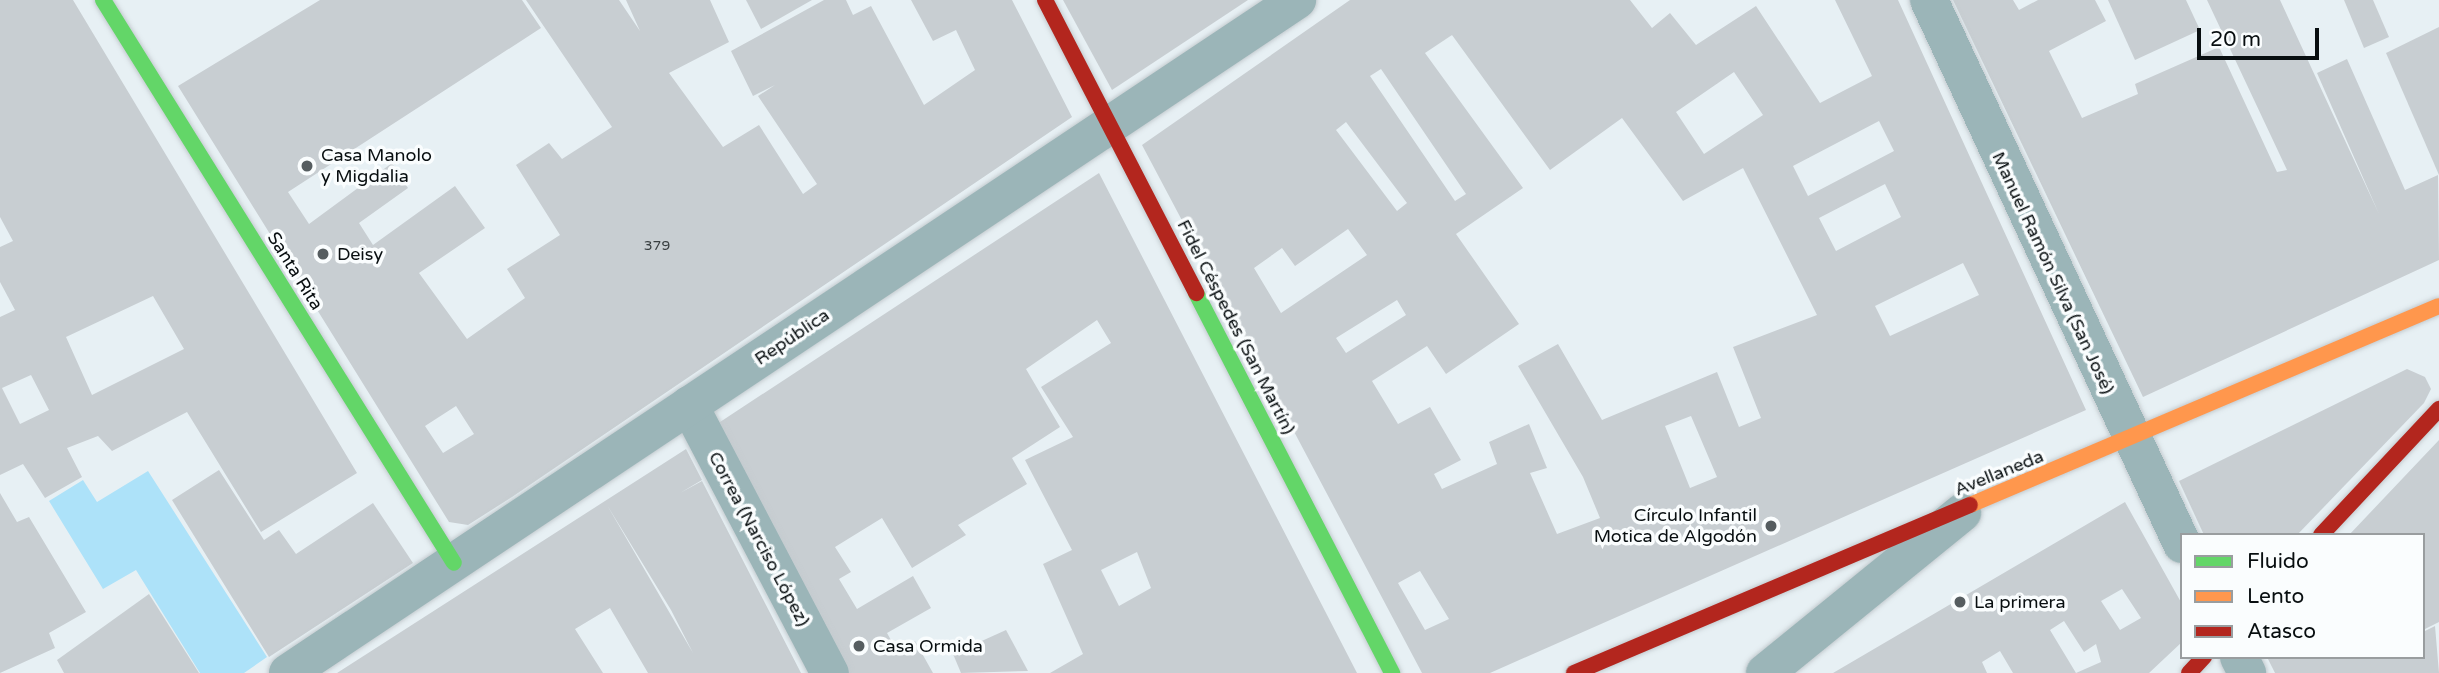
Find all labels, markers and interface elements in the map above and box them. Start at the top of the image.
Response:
scale bar [2201,14,2324,58]
text: 20 m [2210,27,2261,52]
place label: Casa Manolo y Migdalia [321,145,432,188]
street label: Manuel Ramón Silva (San José) [1987,148,2119,398]
marker: Casa Manolo y Migdalia [299,158,315,174]
street label: Fidel Céspedes (San Martín) [1172,216,1300,438]
street label: Santa Rita [263,228,327,314]
house number: 379 [644,238,670,254]
place label: Deisy [337,243,383,265]
marker: Deisy [315,246,331,262]
street label: República [751,304,833,370]
street label: Avellaneda [1951,445,2047,501]
street label: Correa (Narciso López) [704,448,814,630]
place label: Círculo Infantil Motica de Algodón [1594,505,1757,548]
marker: Círculo Infantil Motica de Algodón [1763,518,1779,534]
legend [2180,533,2425,659]
text: Fluido [2247,549,2309,574]
text: Lento [2247,584,2304,609]
place label: La primera [1974,591,2066,613]
marker: La primera [1952,594,1968,610]
text: Atasco [2247,619,2316,644]
place label: Casa Ormida [873,635,983,657]
marker: Casa Ormida [851,638,867,654]

